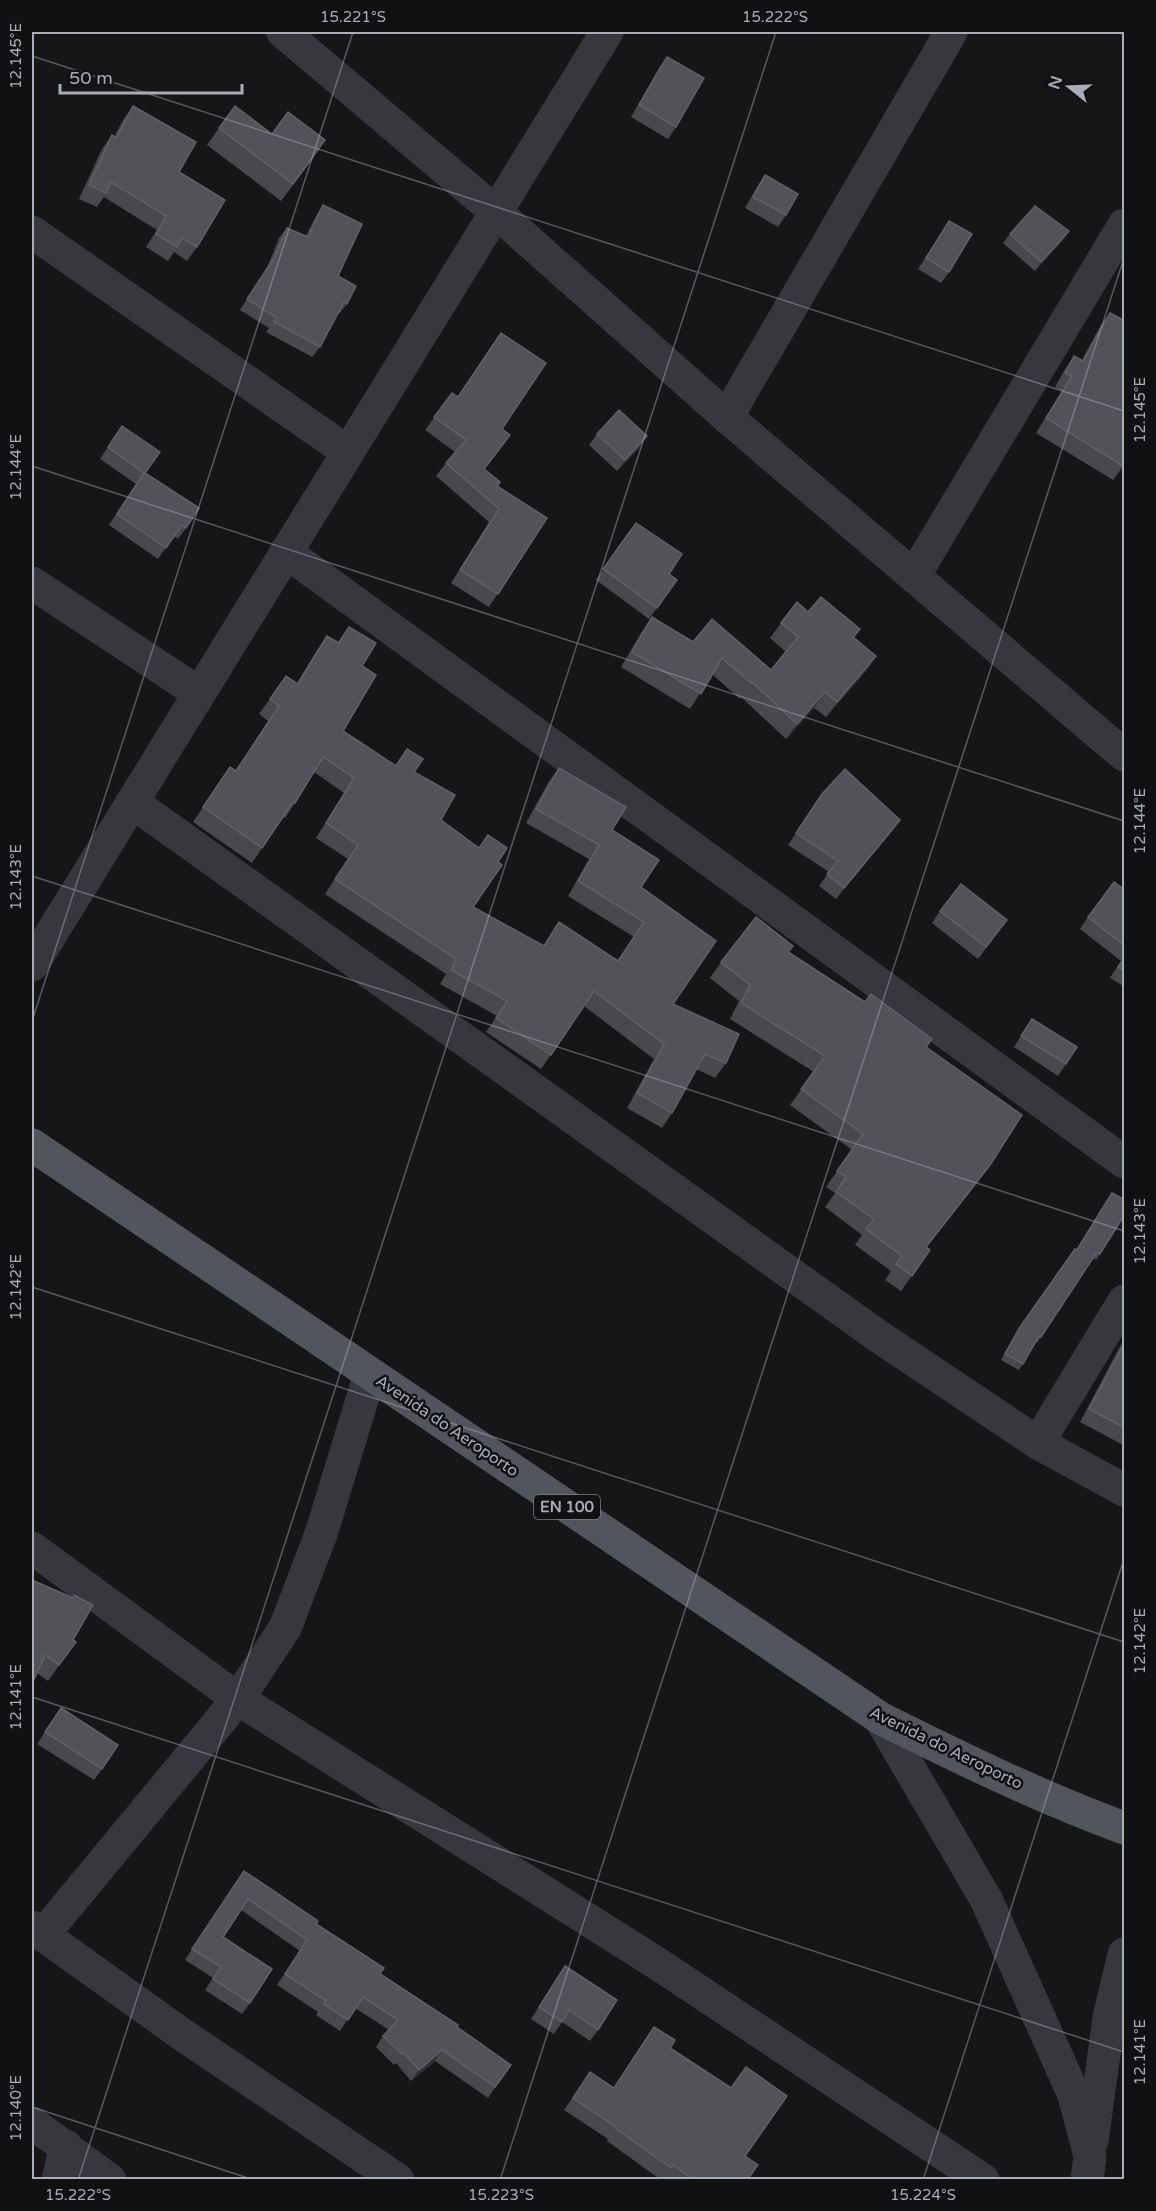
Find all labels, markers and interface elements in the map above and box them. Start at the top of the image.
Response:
text: 15.221°S [320,8,386,26]
text: 15.222°S [742,8,808,26]
text: 12.145°E [7,23,25,89]
scale bar [60,57,242,95]
north arrow [1039,57,1099,117]
text: 50 m [69,67,113,89]
text: N [1044,73,1067,92]
text: 12.145°E [1131,377,1149,443]
text: 12.144°E [7,434,25,500]
text: 12.144°E [1131,788,1149,854]
text: 12.143°E [7,844,25,910]
text: 12.143°E [1131,1198,1149,1264]
text: 12.142°E [7,1254,25,1320]
street label: Avenida do Aeroporto [372,1371,522,1481]
road number: EN 100 [534,1495,600,1519]
text: 12.142°E [1131,1608,1149,1674]
text: 12.141°E [7,1664,25,1730]
street label: Avenida do Aeroporto [866,1702,1026,1794]
text: 12.141°E [1131,2019,1149,2085]
text: 12.140°E [7,2075,25,2141]
text: 15.222°S [45,2186,111,2204]
text: 15.223°S [468,2186,534,2204]
text: 15.224°S [890,2186,956,2204]

